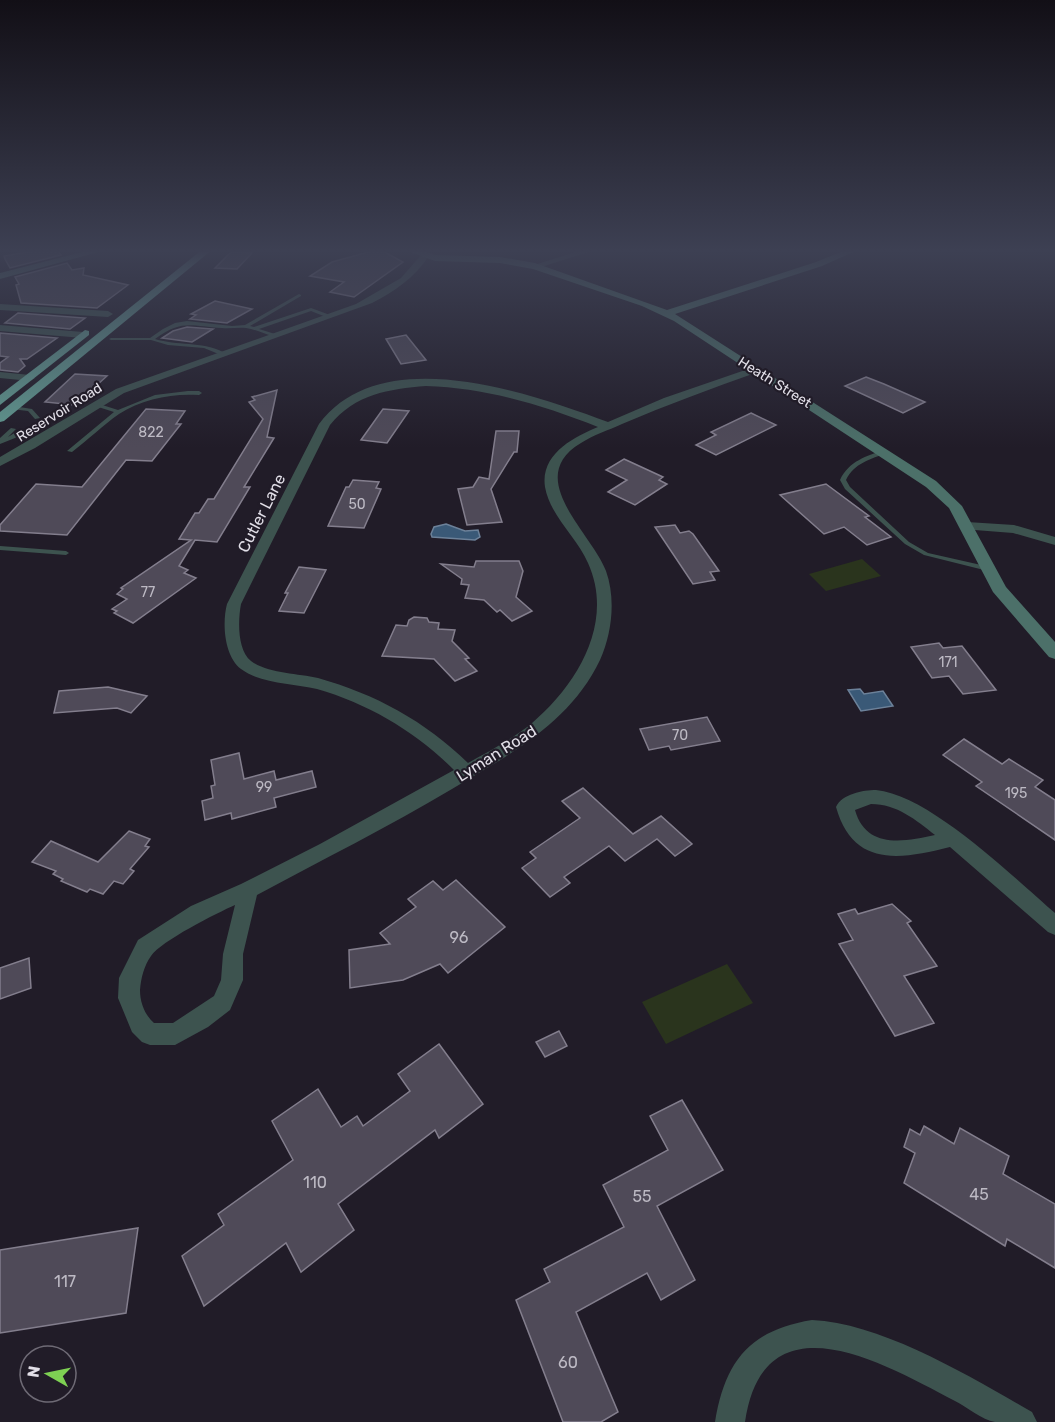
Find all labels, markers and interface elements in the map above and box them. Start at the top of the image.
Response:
street label: Heath Street [735,353,815,412]
street label: Reservoir Road [13,379,105,446]
house number: 822 [138,424,164,441]
street label: Cutler Lane [234,471,289,556]
house number: 50 [348,496,366,513]
house number: 77 [141,584,155,601]
house number: 171 [938,654,958,671]
street label: Lyman Road [453,721,540,786]
house number: 70 [672,727,688,744]
house number: 99 [256,779,272,796]
house number: 195 [1005,785,1027,802]
house number: 96 [450,928,469,947]
house number: 110 [303,1173,327,1192]
house number: 45 [969,1185,989,1204]
house number: 55 [632,1187,652,1206]
house number: 117 [54,1272,76,1291]
north arrow [18,1344,78,1404]
house number: 60 [558,1353,578,1372]
text: N [23,1365,44,1379]

